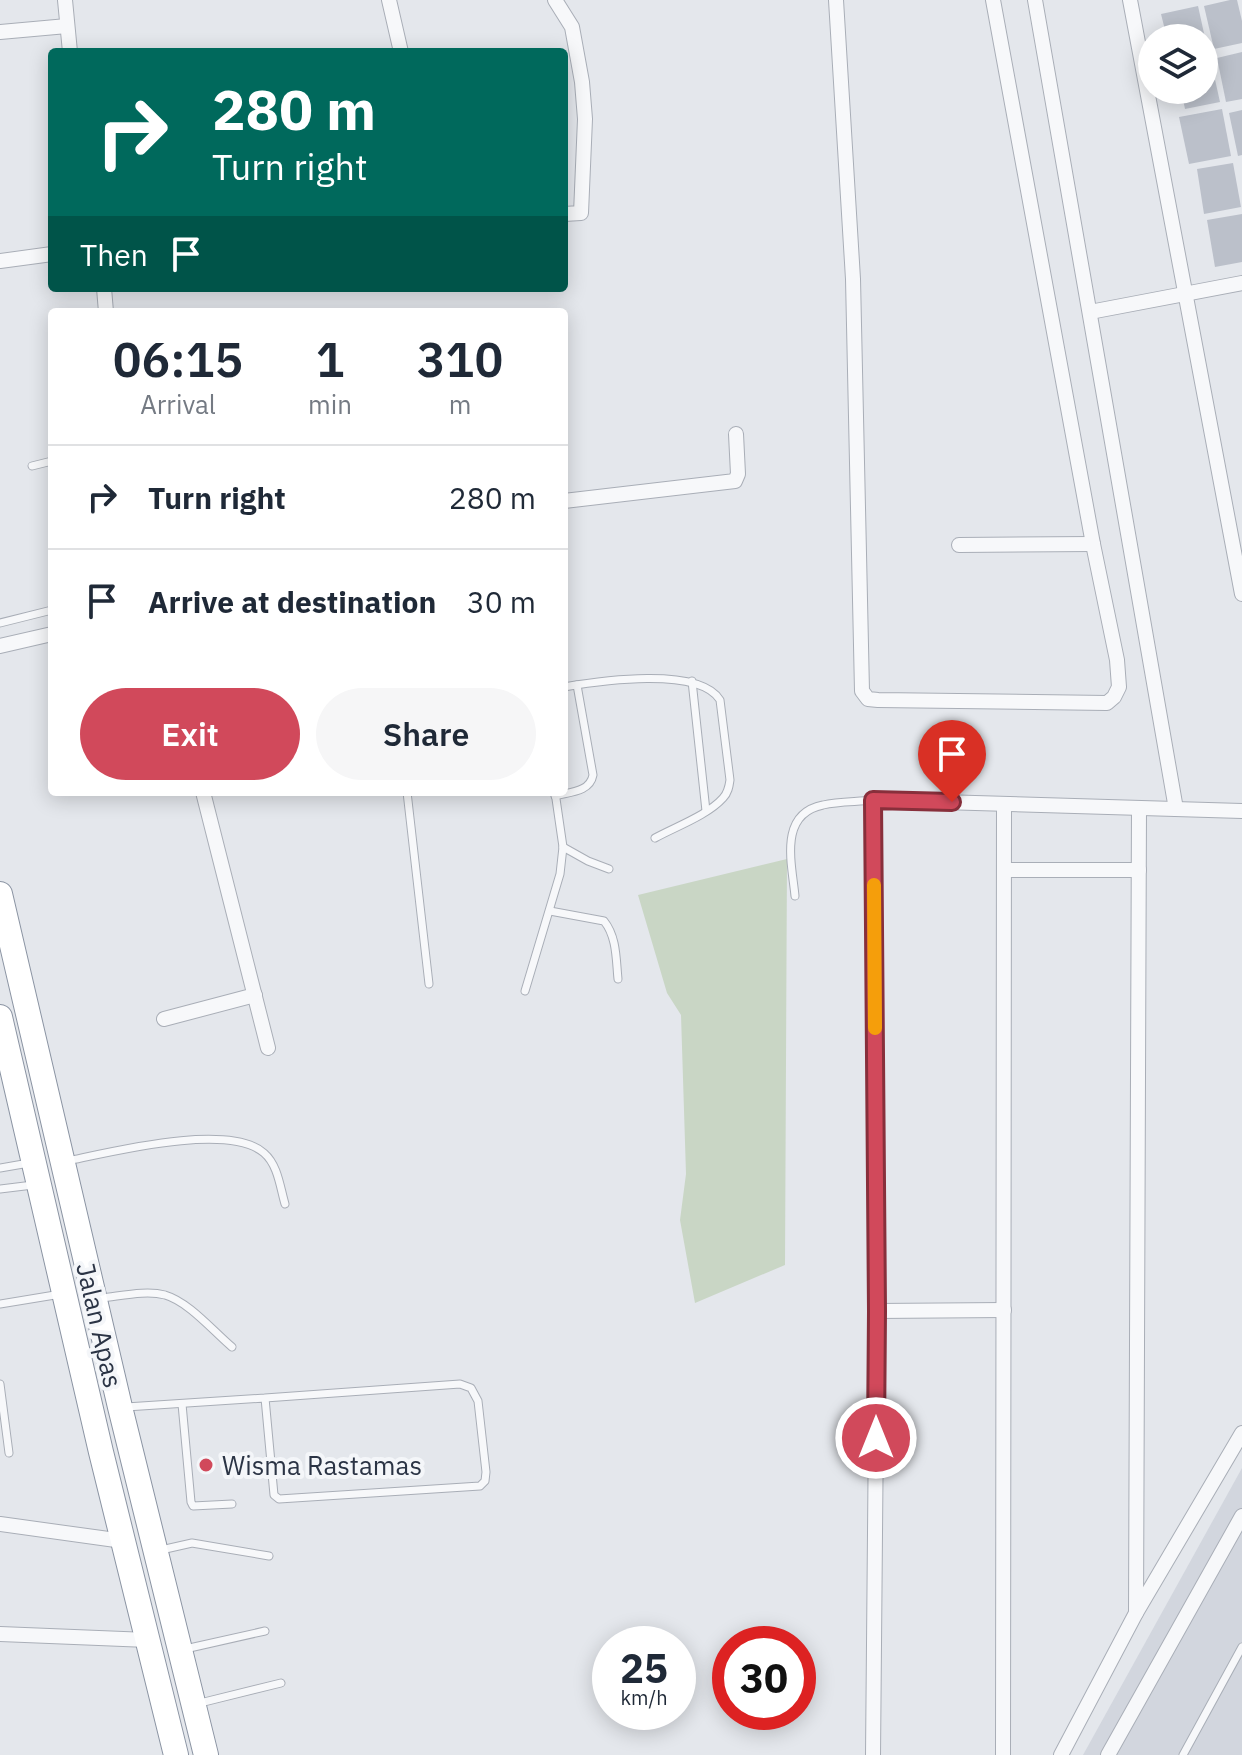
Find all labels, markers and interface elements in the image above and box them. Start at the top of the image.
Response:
map controls [1138,24,1218,104]
button: layers [1138,24,1218,104]
text: 280 m [212,73,376,145]
icon: right [80,80,184,184]
text: Turn right [212,143,368,190]
icon: arrive [164,232,208,276]
text: Then [80,235,148,274]
text: 06:15 [113,328,243,390]
text: 1 [316,328,344,390]
text: 310 [417,328,503,390]
text: Arrival [140,387,216,421]
text: min [308,387,352,421]
text: m [449,387,471,421]
icon: right [80,475,124,519]
text: Turn right [148,478,286,517]
text: 280 m [449,478,536,517]
icon: arrive [80,579,124,623]
text: Arrive at destination [148,582,436,621]
text: 30 m [467,582,536,621]
button: Exit [80,688,300,780]
button: Share [316,688,536,780]
pin [918,720,986,802]
icon: arrive [930,732,974,776]
street label: Jalan Apas [69,1259,131,1391]
position arrow [834,1396,918,1480]
place label: Wisma Rastamas [222,1448,422,1482]
marker: Wisma Rastamas [197,1456,215,1474]
speed limit sign: 30 [712,1626,816,1730]
text: 25 [620,1642,668,1694]
text: km/h [620,1684,668,1711]

